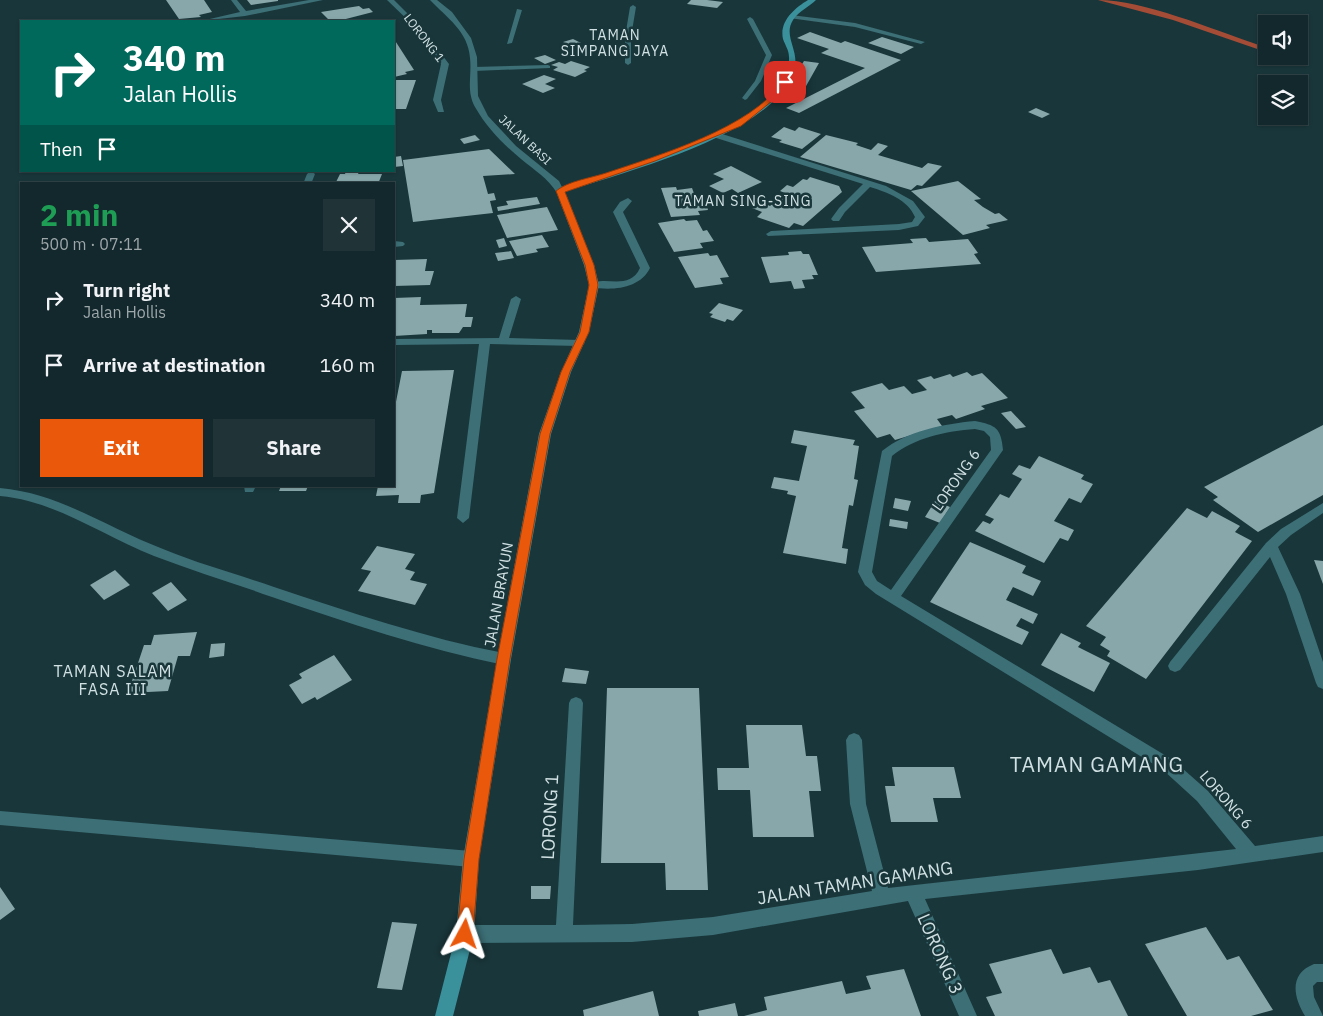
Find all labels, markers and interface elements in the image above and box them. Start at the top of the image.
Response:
street label: LORONG 1 [401,11,448,65]
map controls [1258,15,1308,125]
button: sound [1258,15,1308,65]
district label: TAMAN SIMPANG JAYA [561,26,669,60]
text: 340 m [123,35,226,81]
icon: right [40,40,105,105]
pin [764,61,806,103]
icon: arrive [771,68,799,96]
button: layers [1258,75,1308,125]
text: Jalan Hollis [123,79,237,108]
street label: JALAN BASI [496,112,555,168]
icon: arrive [93,135,121,163]
text: Then [40,137,83,161]
district label: TAMAN SING-SING [675,192,811,210]
text: 2 min [40,195,118,234]
button: close [323,199,375,251]
text: 500 m · 07:11 [40,234,142,254]
text: Turn right [83,278,170,302]
icon: right [40,286,68,314]
text: 340 m [320,288,375,312]
text: Jalan Hollis [83,302,166,322]
icon: arrive [40,351,68,379]
text: Arrive at destination [83,353,266,377]
text: 160 m [320,353,375,377]
button: Exit [40,419,203,477]
button: Share [213,419,375,477]
street label: LORONG 6 [927,445,984,514]
street label: JALAN BRAYUN [480,541,517,649]
district label: TAMAN SALAM FASA III [54,661,172,699]
district label: TAMAN GAMANG [1010,750,1184,778]
street label: LORONG 6 [1196,767,1257,833]
street label: LORONG 1 [536,774,563,860]
street label: JALAN TAMAN GAMANG [755,856,954,909]
position arrow [438,907,490,959]
street label: LORONG 3 [913,910,968,998]

